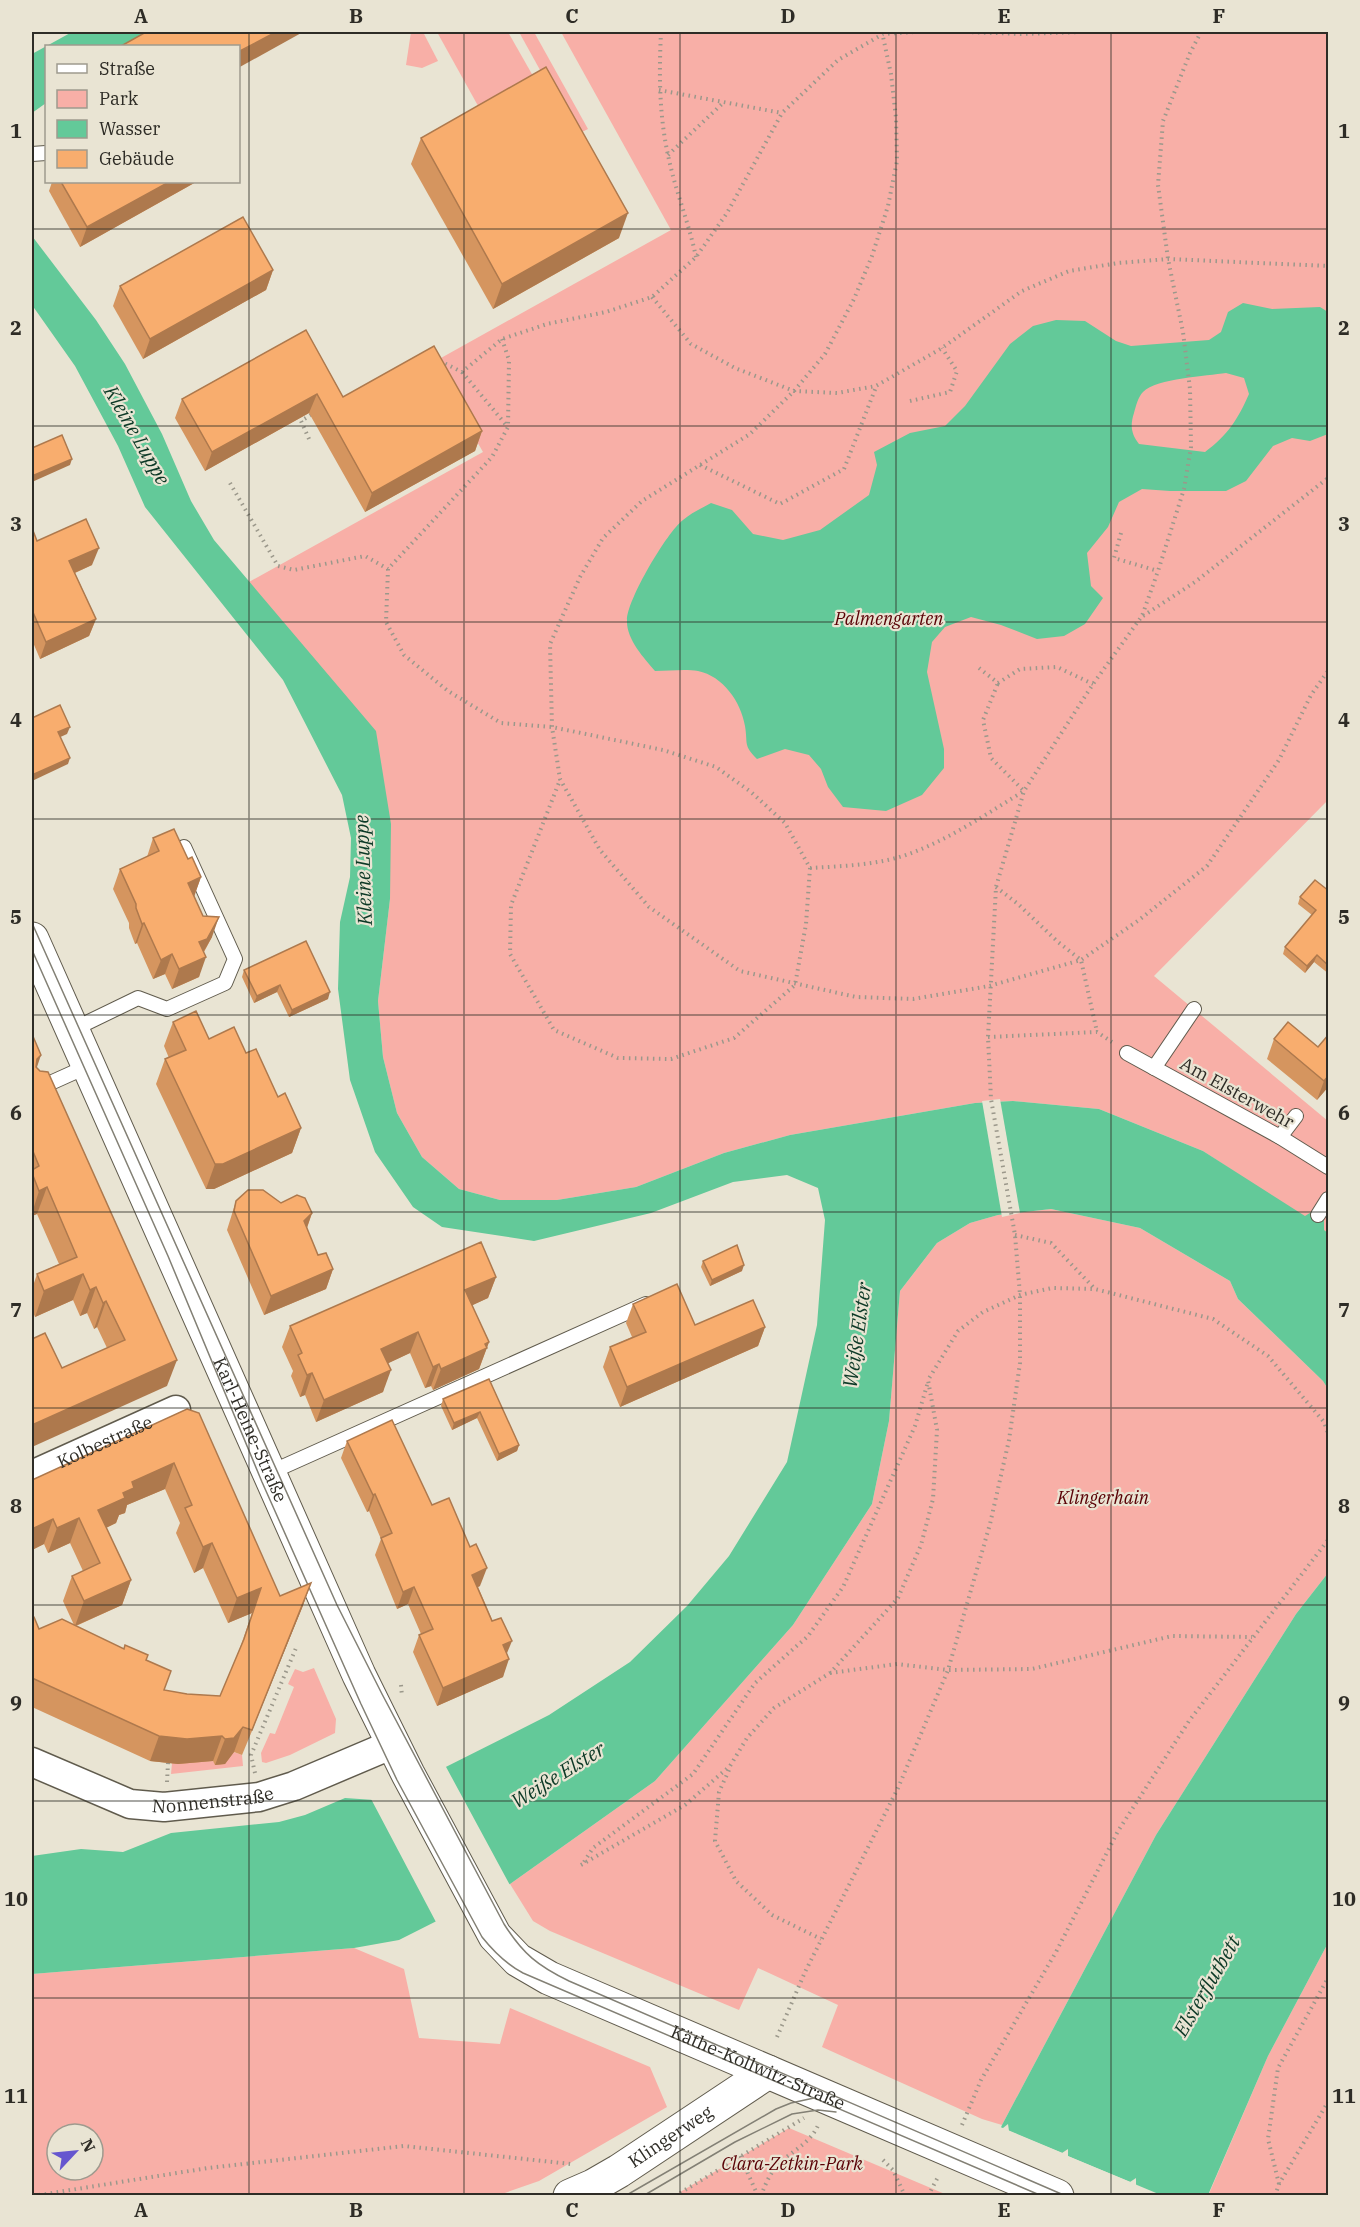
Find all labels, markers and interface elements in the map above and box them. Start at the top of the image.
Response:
text: A [134,2,148,29]
text: B [349,2,363,29]
text: C [565,2,579,29]
text: D [780,2,796,29]
text: E [997,2,1011,29]
text: F [1213,2,1225,29]
legend [45,45,240,183]
text: Straße [99,57,155,80]
text: Park [99,87,139,110]
text: 1 [10,117,22,144]
text: Wasser [99,117,160,140]
text: 1 [1338,117,1350,144]
text: Gebäude [99,147,174,170]
text: 2 [10,314,22,341]
text: 2 [1338,314,1350,341]
water label: Kleine Luppe [98,379,177,489]
text: 3 [10,510,22,537]
text: 3 [1338,510,1350,537]
park label: Palmengarten [834,607,944,630]
text: 4 [10,706,22,733]
text: 4 [1338,706,1350,733]
water label: Kleine Luppe [347,814,378,927]
text: 5 [10,903,22,930]
text: 5 [1338,903,1350,930]
street label: Am Elsterwehr [1176,1052,1298,1133]
text: 6 [10,1099,22,1126]
text: 6 [1338,1099,1350,1126]
water label: Weiße Elster [836,1279,877,1389]
text: 7 [10,1296,22,1323]
text: 7 [1338,1296,1350,1323]
street label: Karl-Heine-Straße [208,1353,293,1506]
street label: Kolbestraße [53,1410,156,1473]
park label: Klingerhain [1056,1486,1150,1509]
text: 8 [10,1492,22,1519]
text: 8 [1338,1492,1350,1519]
text: 9 [10,1689,22,1716]
text: 9 [1338,1689,1350,1716]
water label: Weiße Elster [506,1734,611,1814]
street label: Nonnenstraße [151,1781,277,1818]
text: 10 [4,1885,28,1912]
text: 10 [1332,1885,1356,1912]
water label: Elsterflutbett [1166,1930,1247,2042]
street label: Käthe-Kollwitz-Straße [667,2020,849,2115]
text: 11 [4,2082,28,2109]
text: 11 [1332,2082,1356,2109]
street label: Klingerweg [624,2100,717,2173]
north arrow [45,2122,105,2182]
text: N [77,2135,100,2155]
park label: Clara-Zetkin-Park [721,2152,863,2175]
text: A [134,2196,148,2223]
text: B [349,2196,363,2223]
text: C [565,2196,579,2223]
text: D [780,2196,796,2223]
text: E [997,2196,1011,2223]
text: F [1213,2196,1225,2223]

